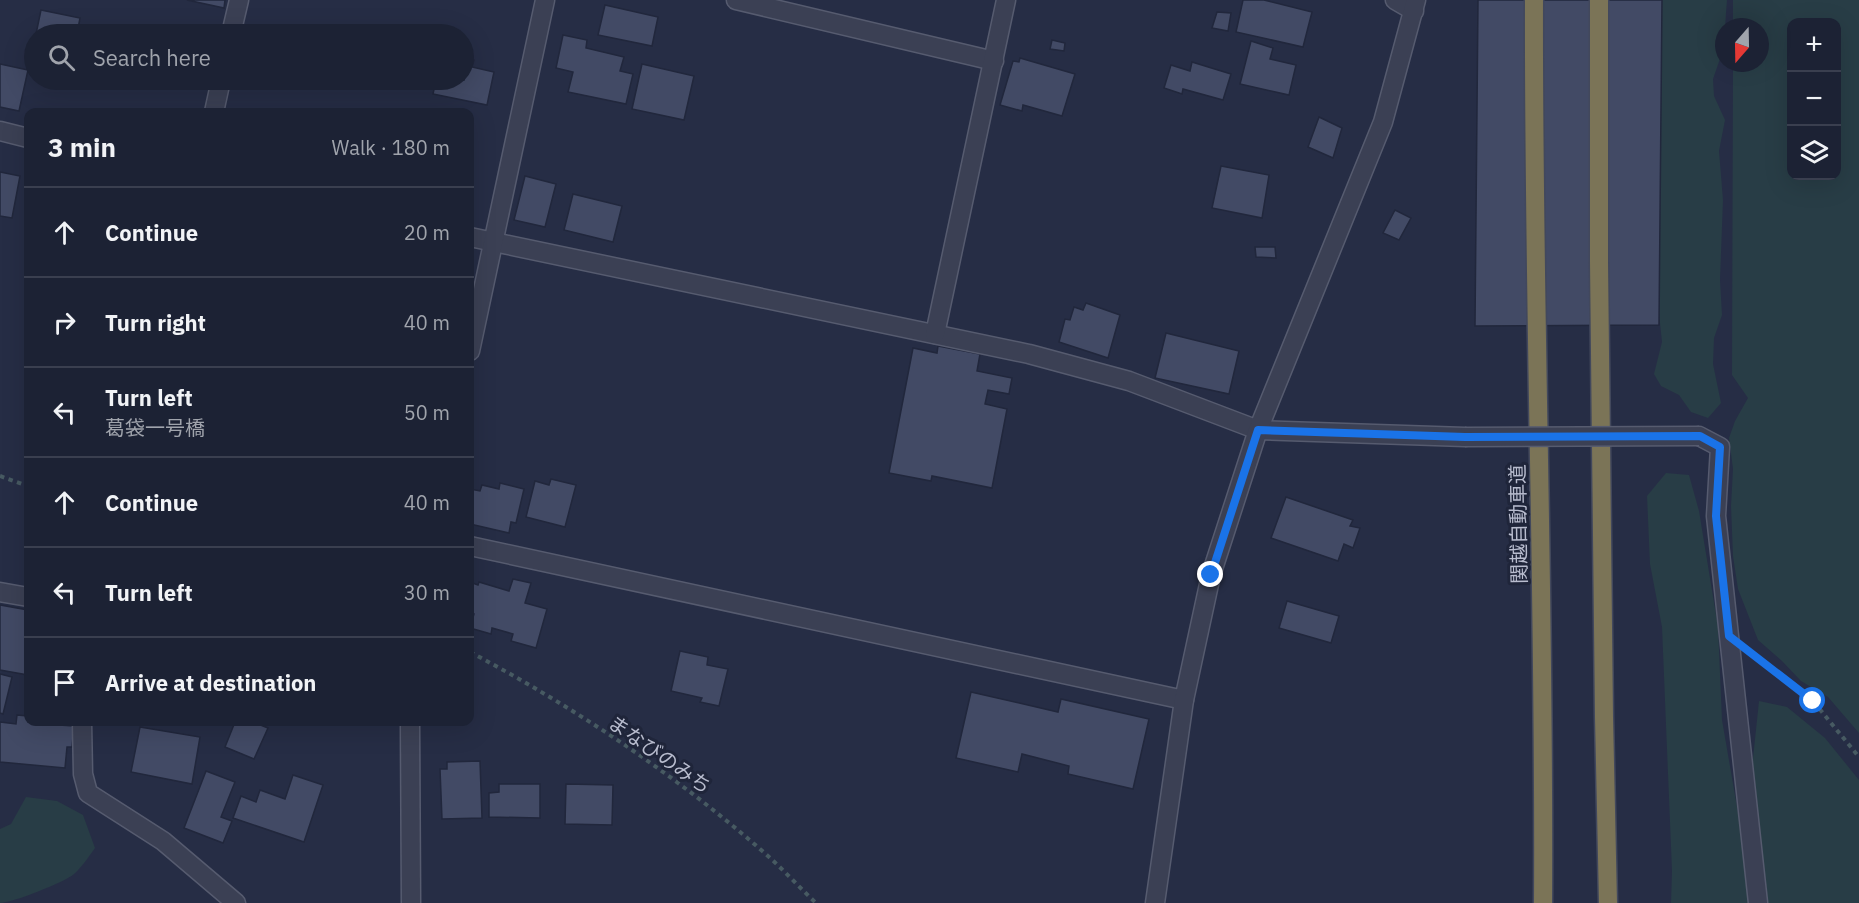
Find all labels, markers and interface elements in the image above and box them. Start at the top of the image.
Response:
north arrow [1715,18,1769,72]
map controls [1787,18,1841,180]
button: + [1787,18,1841,72]
search box [24,24,474,90]
icon: search [45,41,78,74]
text: Search here [93,43,211,72]
button: − [1787,72,1841,126]
button: layers [1787,126,1841,180]
text: 3 min [48,130,116,164]
text: Walk · 180 m [332,134,450,161]
icon: ahead [48,216,81,249]
text: Continue [105,218,198,247]
text: 20 m [404,219,450,246]
icon: right [48,306,81,339]
text: Turn right [105,308,206,337]
text: 40 m [404,309,450,336]
text: Turn left [105,383,193,412]
icon: left [48,396,81,429]
text: 50 m [404,399,450,426]
text: 葛袋一号橋 [105,414,205,441]
street label: 関越自動車道 [1503,464,1533,584]
icon: ahead [48,486,81,519]
text: Continue [105,488,198,517]
text: 40 m [404,489,450,516]
route end [1197,561,1223,587]
icon: left [48,576,81,609]
text: Turn left [105,578,193,607]
text: 30 m [404,579,450,606]
icon: arrive [48,666,81,699]
text: Arrive at destination [105,668,316,697]
route start [1799,687,1825,713]
street label: まなびのみち [603,709,717,799]

